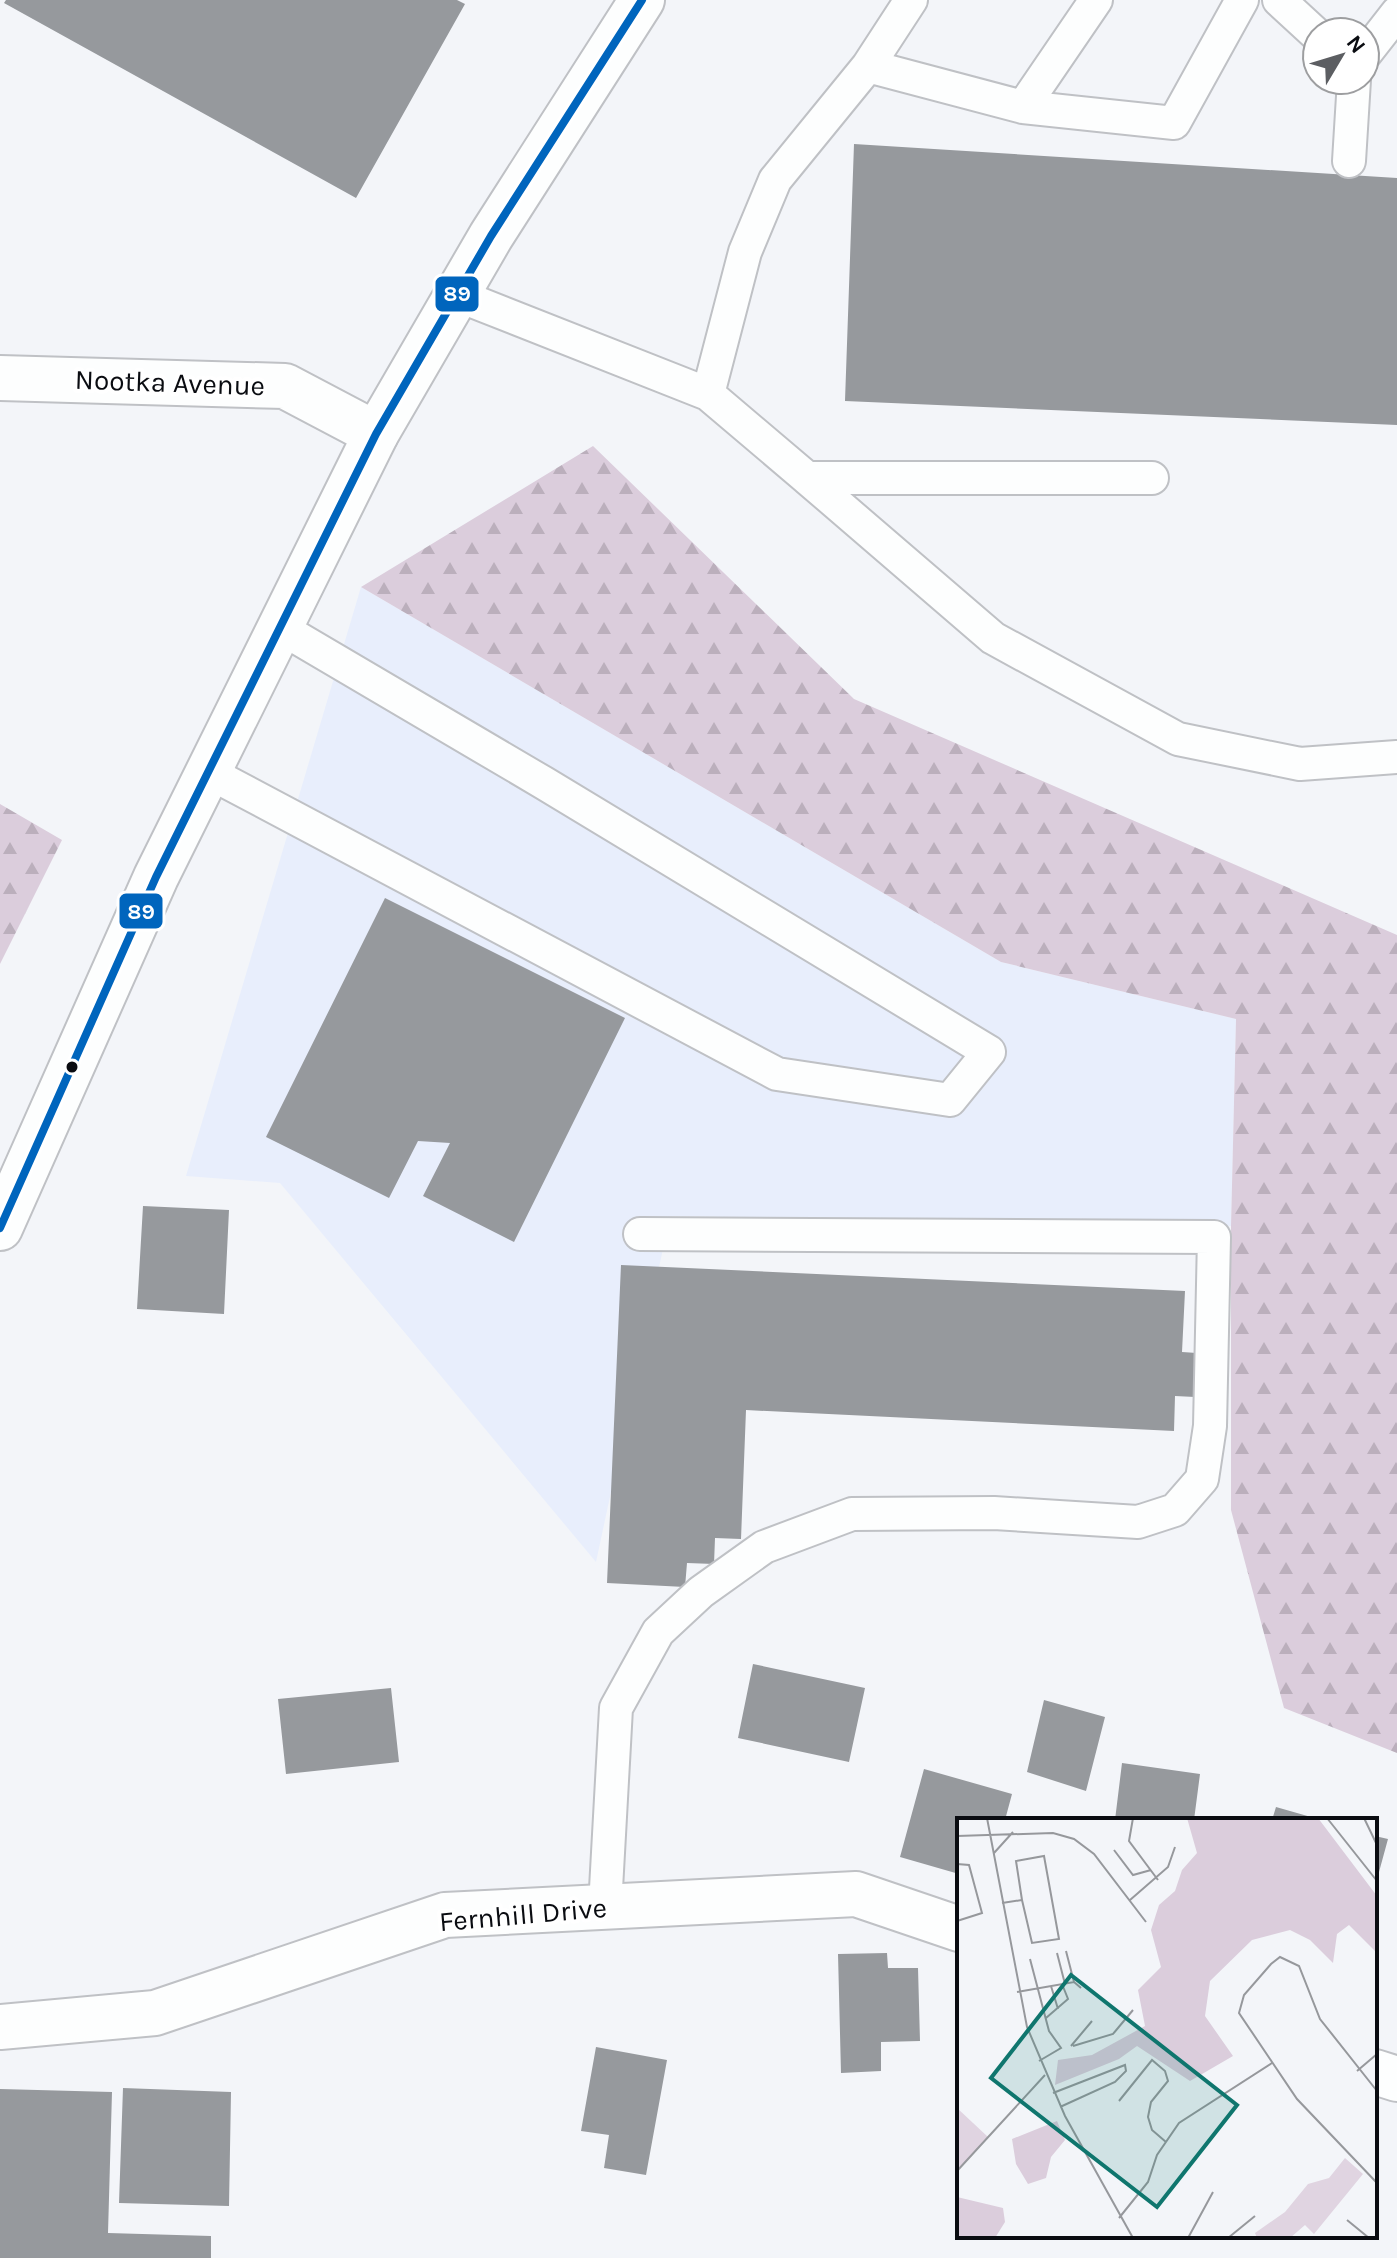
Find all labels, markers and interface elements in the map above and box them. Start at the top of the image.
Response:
north arrow [1301,16,1381,96]
text: N [1341,30,1371,59]
line badge: 89 [434,275,480,313]
text: 89 [443,281,471,307]
street label: Nootka Avenue [74,363,266,402]
line badge: 89 [118,892,164,930]
text: 89 [127,899,155,925]
unlabelled marker [64,1059,80,1075]
inset map [957,1818,1377,2238]
street label: Fernhill Drive [438,1891,608,1938]

